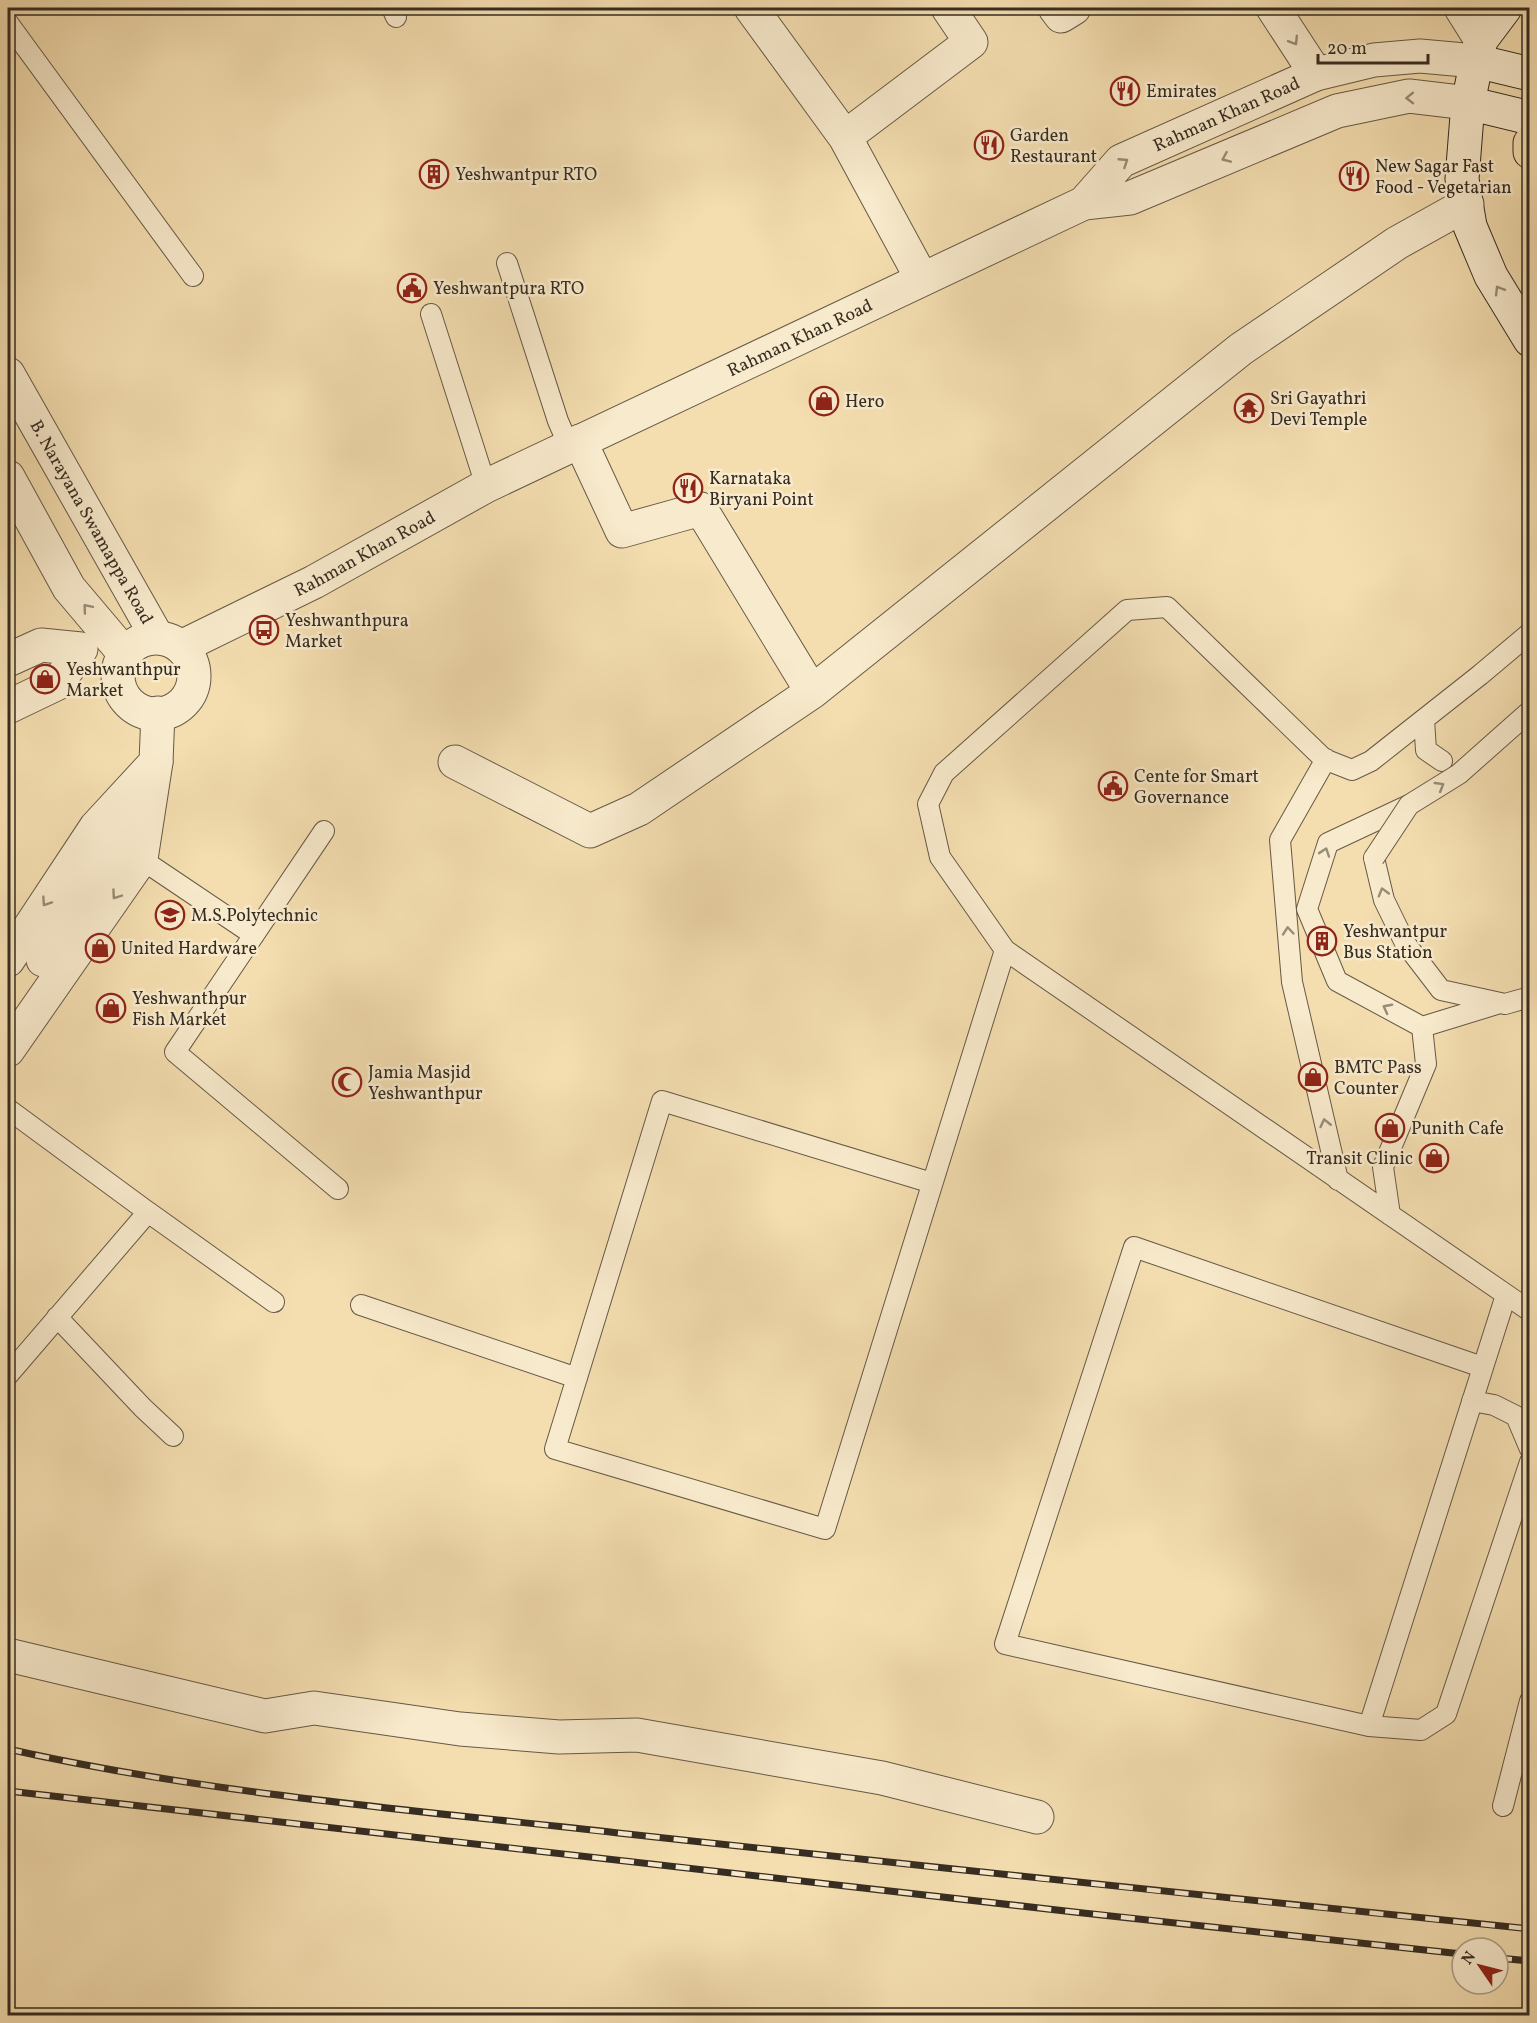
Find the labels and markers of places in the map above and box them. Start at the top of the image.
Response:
restaurant icon: Emirates [1109,75,1141,107]
place label: Emirates [1146,80,1217,105]
place label: Garden Restaurant [1010,124,1097,170]
restaurant icon: Garden Restaurant [973,129,1005,161]
place label: New Sagar Fast Food - Vegetarian [1375,155,1512,201]
building icon: Yeshwantpur RTO [418,158,450,190]
restaurant icon: New Sagar Fast Food - Vegetarian [1338,160,1370,192]
place label: Yeshwantpur RTO [455,163,597,188]
public building icon: Yeshwantpura RTO [396,272,428,304]
place label: Yeshwantpura RTO [433,277,584,302]
shop icon: Hero [808,385,840,417]
place label: Sri Gayathri Devi Temple [1270,387,1367,433]
place label: Hero [845,390,884,415]
temple icon: Sri Gayathri Devi Temple [1233,392,1265,424]
place label: Karnataka Biryani Point [709,467,814,513]
restaurant icon: Karnataka Biryani Point [672,472,704,504]
place label: Yeshwanthpura Market [285,609,409,655]
bus stop icon: Yeshwanthpura Market [248,614,280,646]
place label: Yeshwanthpur Market [66,658,181,704]
shop icon: Yeshwanthpur Market [29,663,61,695]
place label: Cente for Smart Governance [1134,765,1259,811]
public building icon: Cente for Smart Governance [1097,770,1129,802]
school or university icon: M.S.Polytechnic [154,899,186,931]
place label: M.S.Polytechnic [191,904,318,929]
place label: Yeshwantpur Bus Station [1343,920,1447,966]
building icon: Yeshwantpur Bus Station [1306,925,1338,957]
shop icon: United Hardware [84,932,116,964]
place label: United Hardware [121,937,257,962]
place label: Yeshwanthpur Fish Market [132,987,247,1033]
shop icon: Yeshwanthpur Fish Market [95,992,127,1024]
place label: BMTC Pass Counter [1334,1056,1422,1102]
place label: Jamia Masjid Yeshwanthpur [368,1061,483,1107]
shop icon: BMTC Pass Counter [1297,1061,1329,1093]
mosque icon: Jamia Masjid Yeshwanthpur [331,1066,363,1098]
shop icon: Punith Cafe [1374,1112,1406,1144]
place label: Punith Cafe [1411,1117,1504,1142]
shop icon: Transit Clinic [1418,1142,1450,1174]
place label: Transit Clinic [1306,1147,1413,1172]

